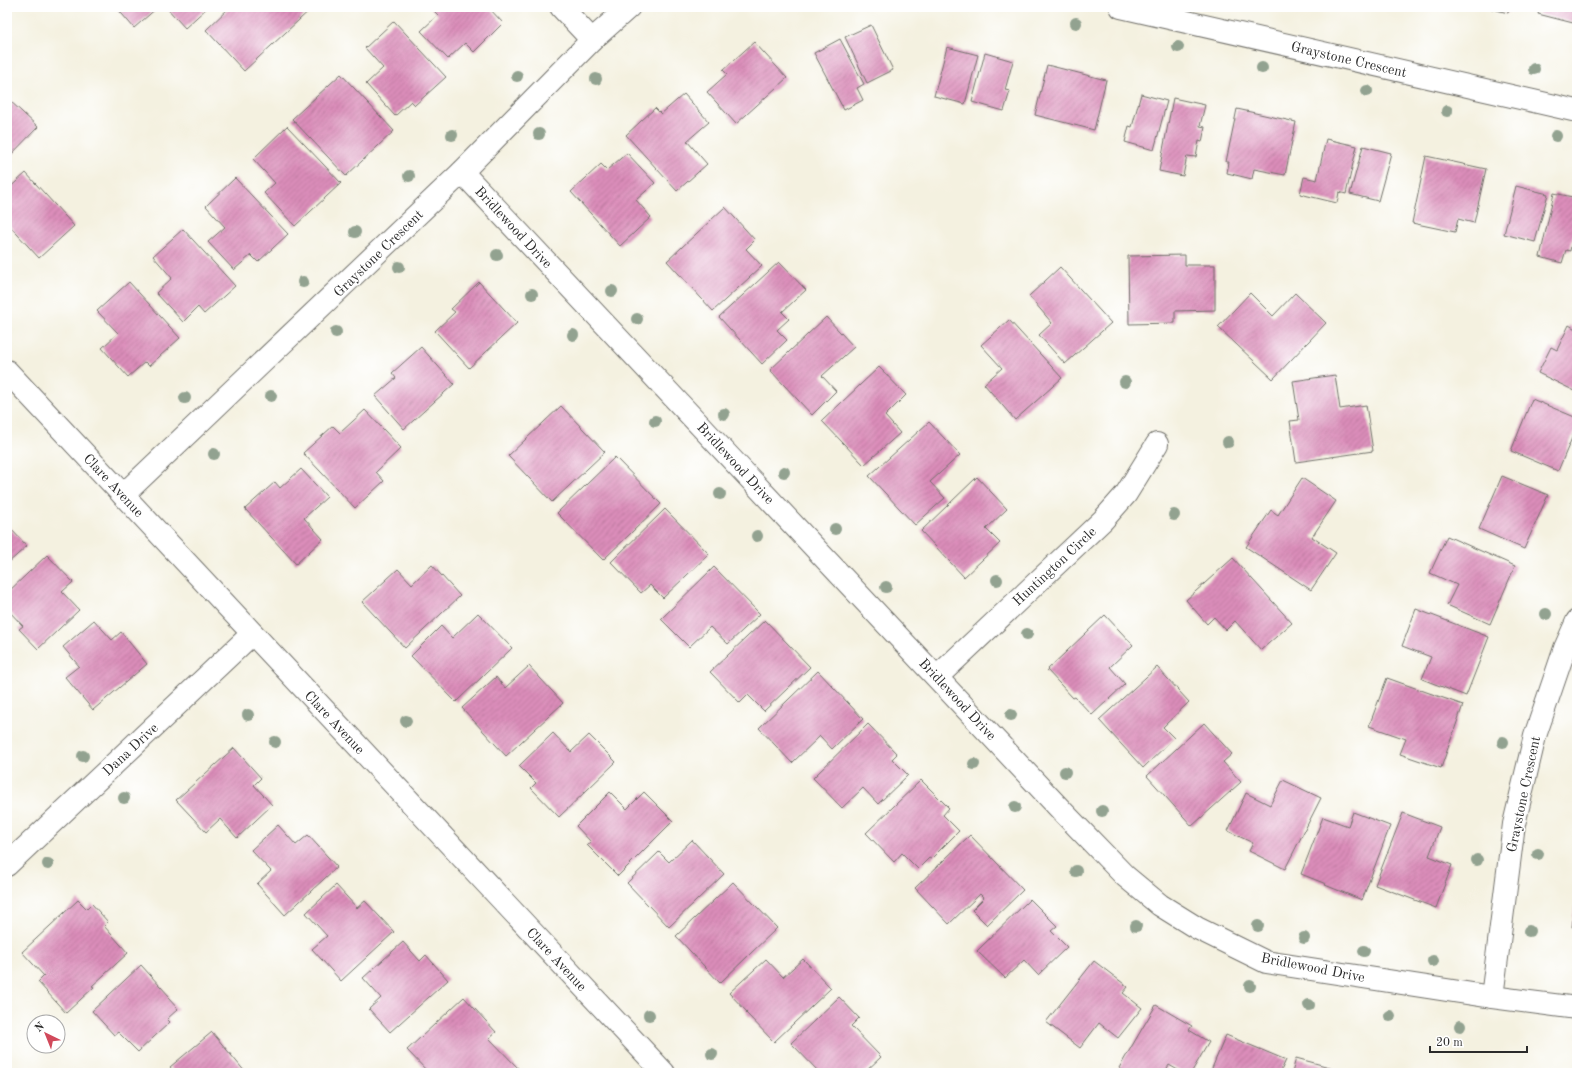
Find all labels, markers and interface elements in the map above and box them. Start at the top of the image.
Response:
street label: Graystone Crescent [1290,40,1408,80]
street label: Bridlewood Drive [472,184,554,271]
street label: Graystone Crescent [331,207,426,300]
street label: Bridlewood Drive [694,420,776,507]
street label: Clare Avenue [81,451,146,520]
street label: Huntington Circle [1010,525,1099,609]
street label: Bridlewood Drive [916,656,998,743]
street label: Clare Avenue [302,688,367,757]
street label: Dana Drive [100,721,161,779]
street label: Graystone Crescent [1505,735,1543,854]
street label: Clare Avenue [524,925,589,994]
street label: Bridlewood Drive [1260,951,1366,985]
north arrow [26,1014,66,1054]
text: N [33,1020,47,1035]
scale bar [1430,1028,1527,1054]
text: 20 m [1436,1037,1463,1049]

